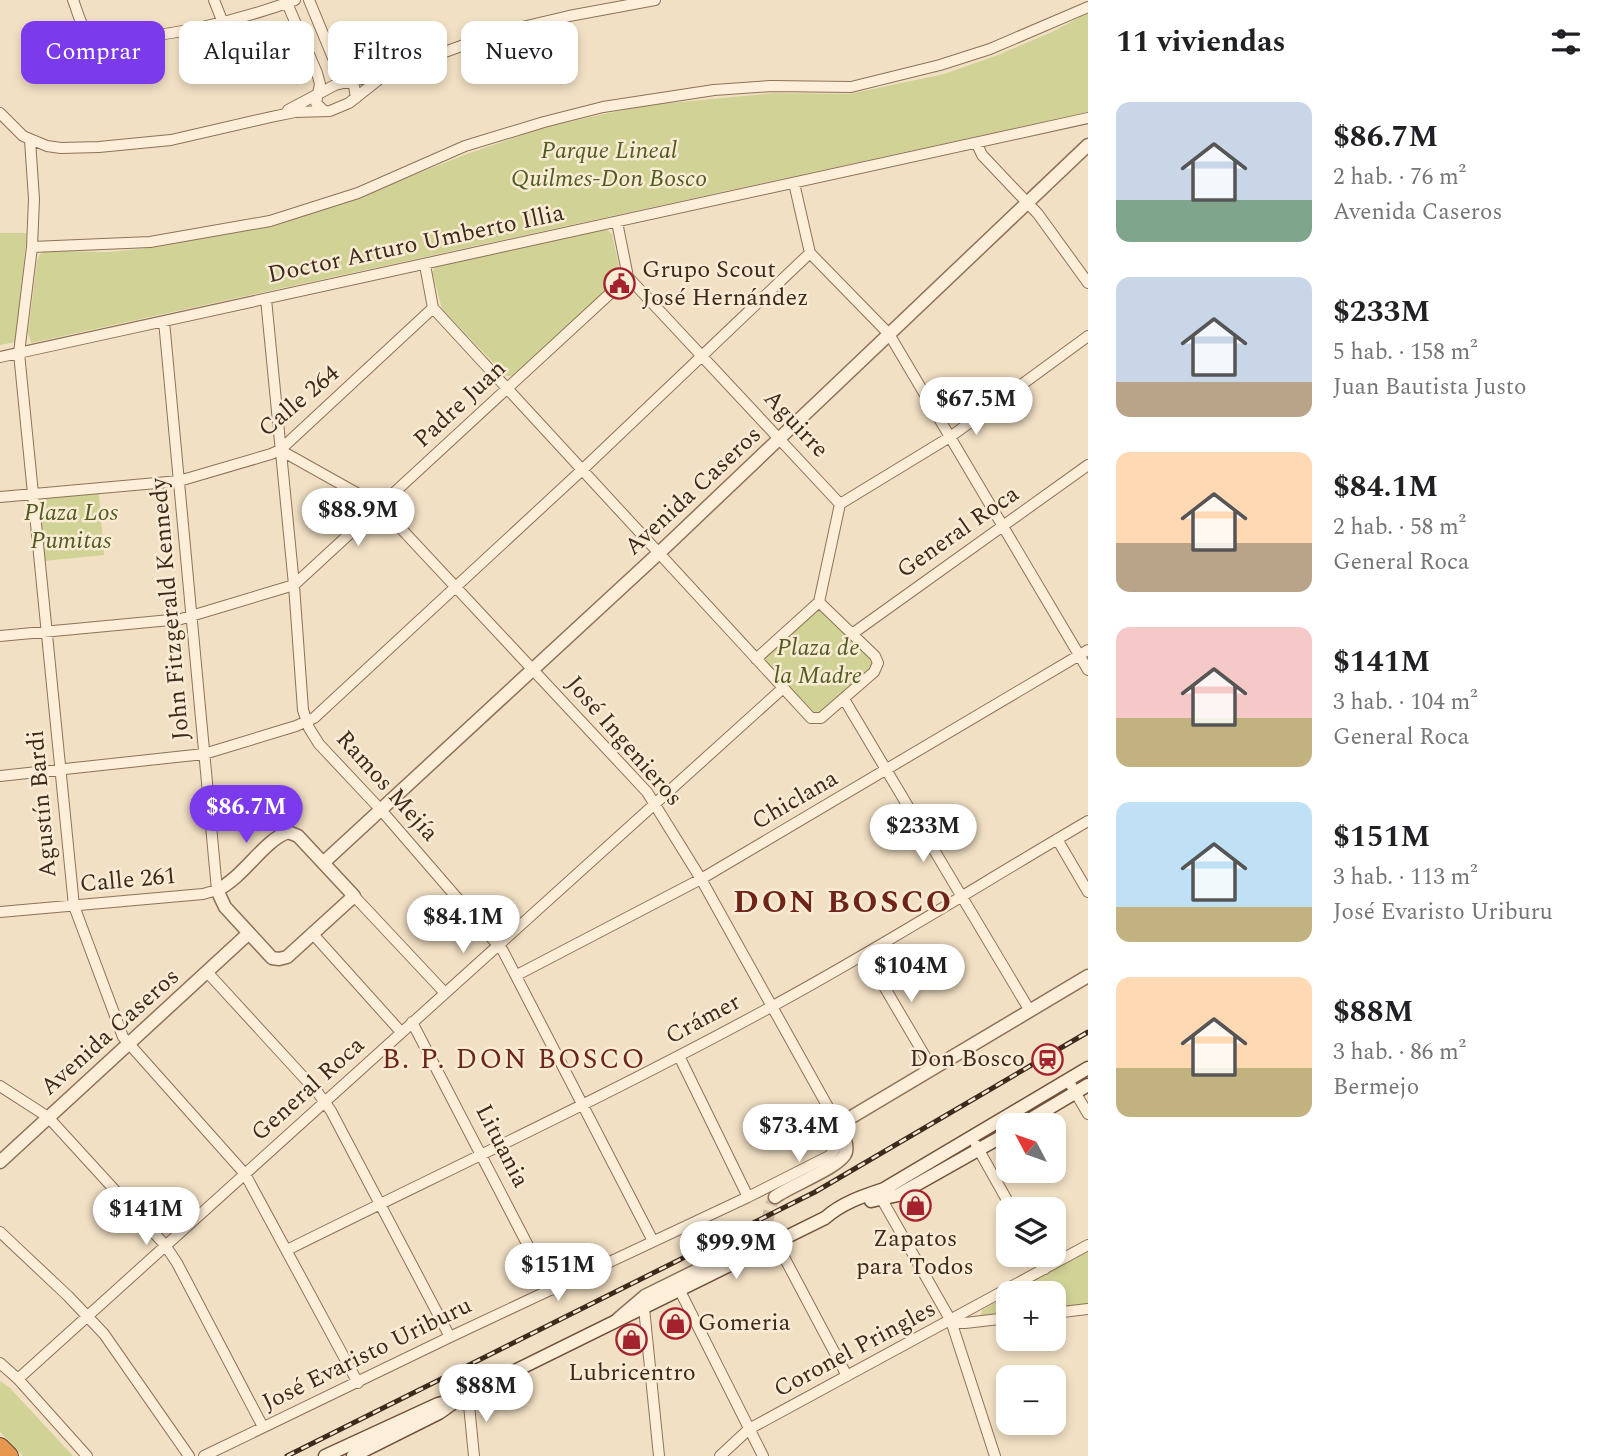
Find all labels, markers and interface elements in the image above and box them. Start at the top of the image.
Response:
text: 11 viviendas [1116,19,1286,65]
chip: Comprar [21,21,165,84]
chip: Alquilar [179,21,314,84]
chip: Filtros [328,21,447,84]
chip: Nuevo [461,21,578,84]
icon: filters [1547,23,1585,61]
text: $86.7M [1333,114,1438,160]
icon: home [1172,130,1256,214]
park label: Parque Lineal Quilmes-Don Bosco [511,133,707,197]
text: 2 hab. · 76 m² [1333,160,1466,195]
street label: Doctor Arturo Umberto Illia [264,195,568,293]
text: Avenida Caseros [1333,195,1502,230]
place label: Grupo Scout José Hernández [642,252,809,316]
public building icon: Grupo Scout José Hernández [602,267,636,301]
text: $233M [1333,289,1430,335]
icon: home [1172,305,1256,389]
text: 5 hab. · 158 m² [1333,335,1478,370]
street label: Padre Juan [406,351,515,457]
street label: Calle 264 [250,356,348,446]
text: Juan Bautista Justo [1333,370,1526,405]
pin: $67.5M [919,378,1033,437]
street label: Aguirre [755,382,837,466]
text: $67.5M [936,382,1016,417]
street label: Avenida Caseros [616,418,770,564]
text: $84.1M [1333,464,1438,510]
street label: John Fitzgerald Kennedy [140,475,199,742]
street label: General Roca [889,476,1027,588]
icon: home [1172,480,1256,564]
pin: $88.9M [301,489,415,548]
text: $88.9M [318,493,398,528]
park label: Plaza Los Pumitas [24,495,119,559]
text: 2 hab. · 58 m² [1333,510,1466,545]
text: General Roca [1333,545,1469,580]
park label: Plaza de la Madre [774,630,862,694]
text: $141M [1333,639,1430,685]
icon: home [1172,655,1256,739]
street label: José Ingenieros [557,668,691,814]
text: 3 hab. · 104 m² [1333,685,1478,720]
text: General Roca [1333,720,1469,755]
street label: Ramos Mejía [327,722,447,850]
street label: Agustín Bardi [18,729,66,879]
street label: Chiclana [745,761,845,839]
pin: $86.7M [189,786,303,845]
text: $86.7M [206,790,286,825]
pin: $233M [874,804,972,864]
text: $233M [886,809,960,844]
text: $151M [1333,814,1430,860]
icon: home [1172,830,1256,914]
street label: Calle 261 [78,858,178,902]
text: 3 hab. · 113 m² [1333,860,1478,895]
district label: DON BOSCO [733,878,953,927]
pin: $84.1M [406,895,520,955]
text: José Evaristo Uriburu [1333,895,1553,930]
text: $84.1M [423,900,503,935]
pin: $104M [862,944,960,1004]
text: $104M [874,949,948,984]
street label: Avenida Caseros [32,960,188,1104]
street label: Crámer [659,984,747,1054]
text: $88M [1333,989,1413,1035]
icon: home [1172,1005,1256,1089]
street label: General Roca [243,1028,373,1150]
text: 3 hab. · 86 m² [1333,1035,1466,1070]
district label: B. P. DON BOSCO [382,1038,646,1081]
place label: Don Bosco [910,1041,1025,1077]
station icon: Don Bosco [1031,1042,1065,1076]
text: Bermejo [1333,1070,1419,1105]
street label: Lituania [466,1098,538,1194]
pin: $73.4M [742,1104,856,1164]
text: $73.4M [759,1109,839,1144]
north arrow [996,1113,1066,1183]
map controls [996,1113,1066,1435]
pin: $141M [97,1188,195,1247]
shop icon: Zapatos para Todos [898,1188,932,1222]
text: $141M [109,1192,183,1227]
button: layers [996,1197,1066,1267]
place label: Zapatos para Todos [856,1221,974,1285]
pin: $99.9M [679,1222,793,1281]
text: $99.9M [696,1226,776,1261]
pin: $151M [509,1244,607,1303]
text: $151M [521,1248,595,1283]
button: + [996,1281,1066,1351]
street label: José Evaristo Uriburu [256,1288,478,1420]
street label: Coronel Pringles [767,1291,943,1407]
place label: Gomeria [698,1305,791,1341]
shop icon: Gomeria [658,1306,692,1340]
shop icon: Lubricentro [615,1322,649,1356]
place label: Lubricentro [568,1355,696,1391]
pin: $88M [445,1364,527,1424]
button: − [996,1365,1066,1435]
text: $88M [455,1369,517,1404]

